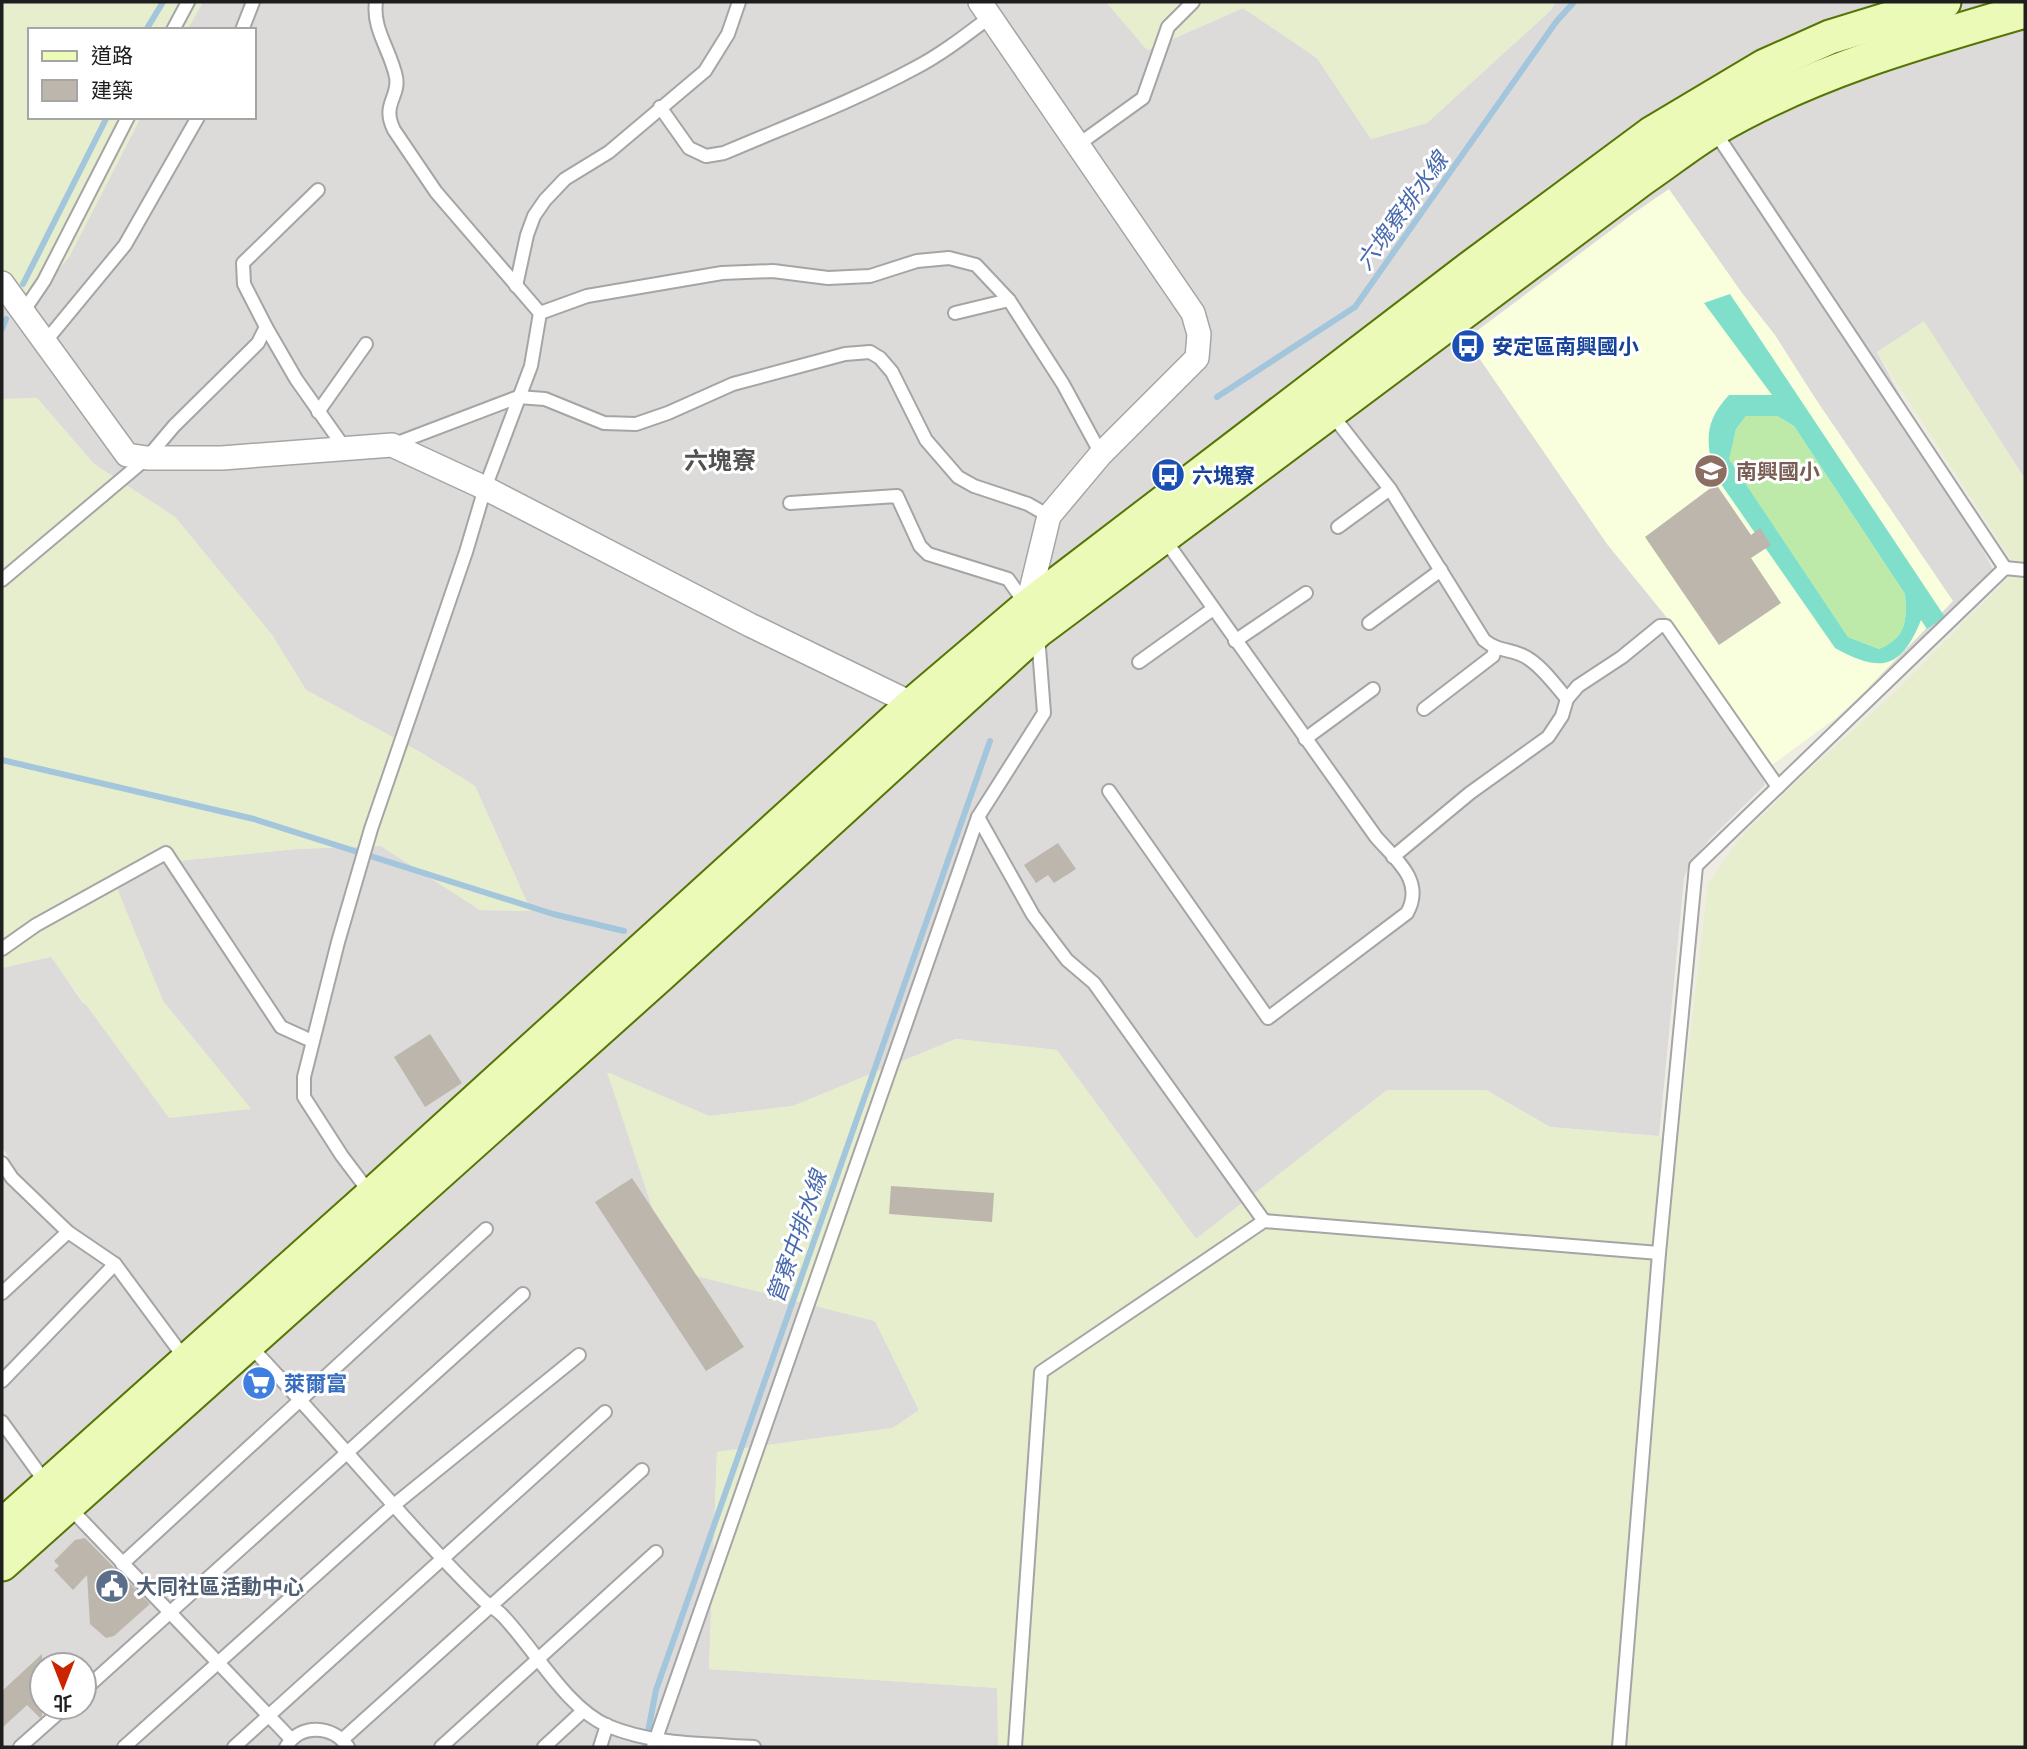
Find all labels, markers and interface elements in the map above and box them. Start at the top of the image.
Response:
legend [28,28,256,119]
text: 道路 [91,43,133,68]
text: 建築 [91,78,133,103]
water label: 六塊寮排水線 [1350,145,1456,275]
bus stop icon: 安定區南興國小 [1449,327,1487,365]
place label: 安定區南興國小 [1492,334,1639,359]
district label: 六塊寮 [684,446,756,475]
school or university icon: 南興國小 [1692,452,1730,490]
bus stop icon: 六塊寮 [1149,456,1187,494]
place label: 南興國小 [1736,459,1820,484]
place label: 六塊寮 [1192,463,1255,488]
water label: 管寮中排水線 [761,1164,834,1307]
supermarket icon: 萊爾富 [240,1364,278,1402]
place label: 萊爾富 [284,1371,347,1396]
public building icon: 大同社區活動中心 [93,1567,131,1605]
place label: 大同社區活動中心 [136,1574,304,1599]
north arrow [28,1651,98,1721]
text: 北 [53,1691,73,1714]

